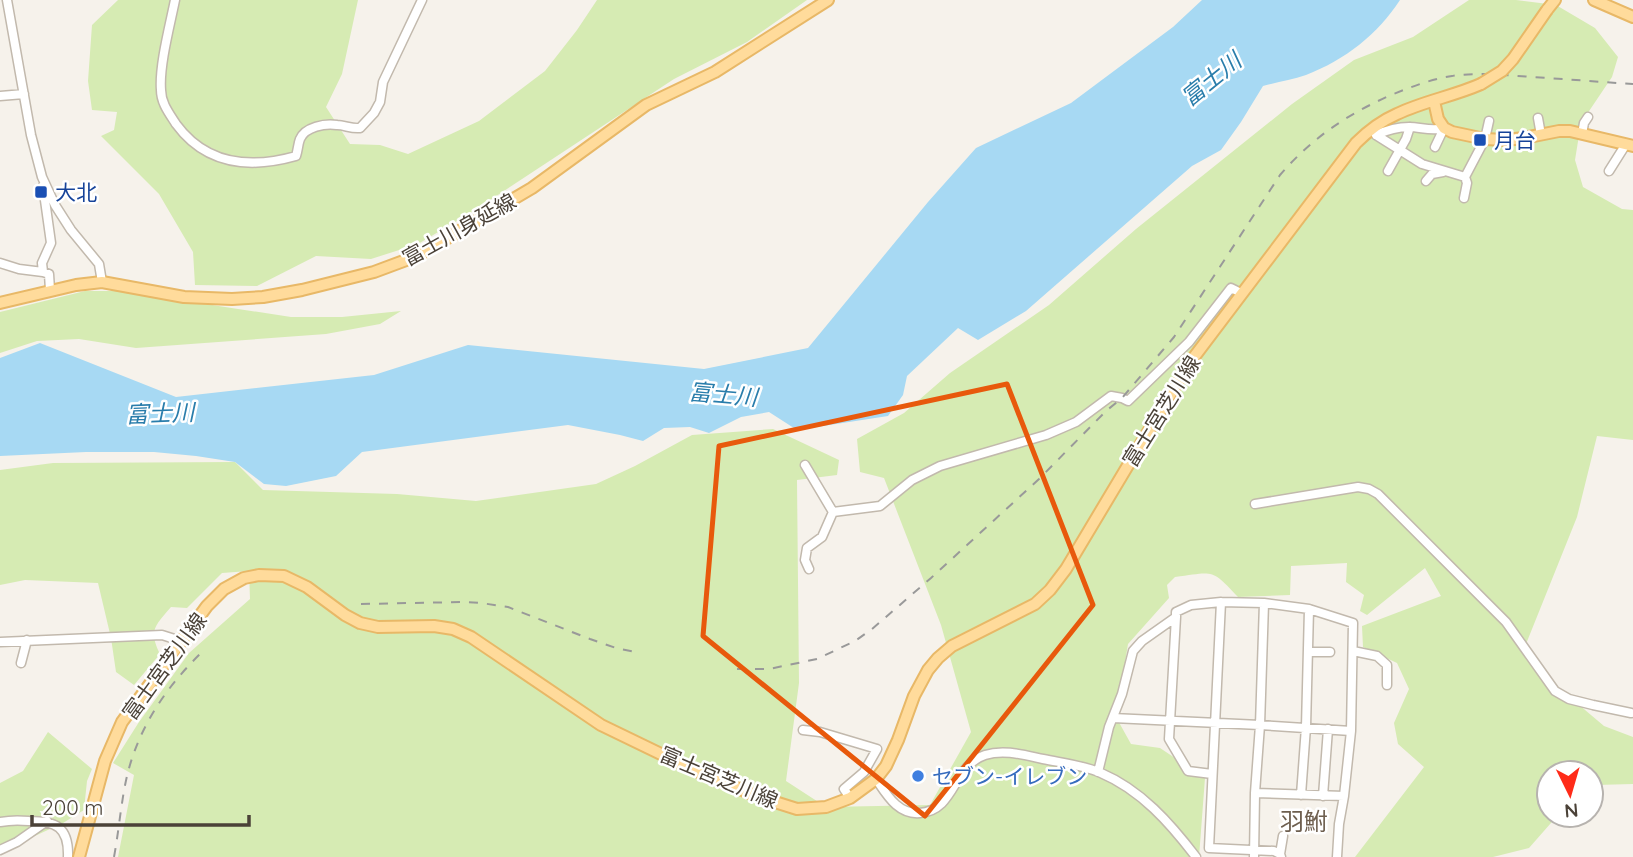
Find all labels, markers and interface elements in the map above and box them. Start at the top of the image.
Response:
water label: 富士川 [1175,44,1249,112]
place label: 月台 [1494,127,1536,153]
marker: 月台 [1472,132,1488,148]
place label: 大北 [55,179,97,205]
marker: 大北 [33,184,49,200]
street label: 富士川身延線 [398,187,520,271]
street label: 富士宮芝川線 [1117,351,1205,471]
water label: 富士川 [687,377,762,412]
water label: 富士川 [125,397,198,429]
street label: 富士宮芝川線 [116,607,212,725]
street label: 富士宮芝川線 [656,740,782,814]
north arrow [1535,759,1605,829]
place label: セブン-イレブン [932,763,1087,789]
marker: セブン-イレブン [910,768,926,784]
scale bar [32,784,248,828]
text: 200 m [42,794,104,820]
text: N [1563,798,1579,823]
district label: 羽鮒 [1280,806,1328,836]

